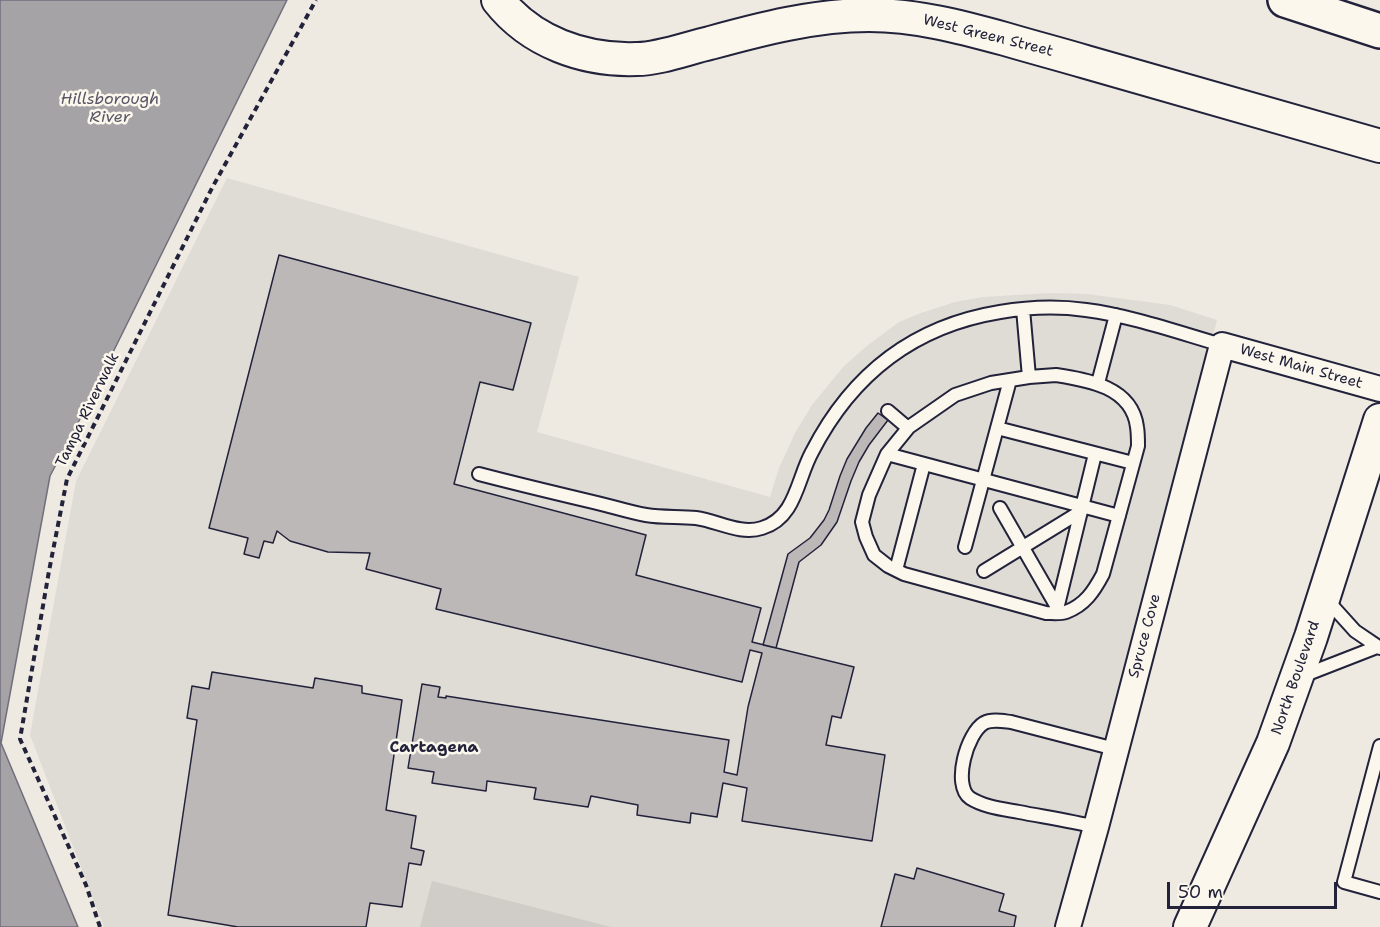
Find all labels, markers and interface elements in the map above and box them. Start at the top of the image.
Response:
street label: West Green Street [921,11,1055,61]
water label: Hillsborough River [61,90,159,128]
street label: West Main Street [1237,341,1365,393]
street label: Tampa Riverwalk [52,350,124,470]
street label: Spruce Cove [1125,592,1165,680]
street label: North Boulevard [1268,618,1324,738]
district label: Cartagena [389,738,479,758]
scale bar [1170,870,1340,908]
text: 50 m [1178,880,1223,904]

